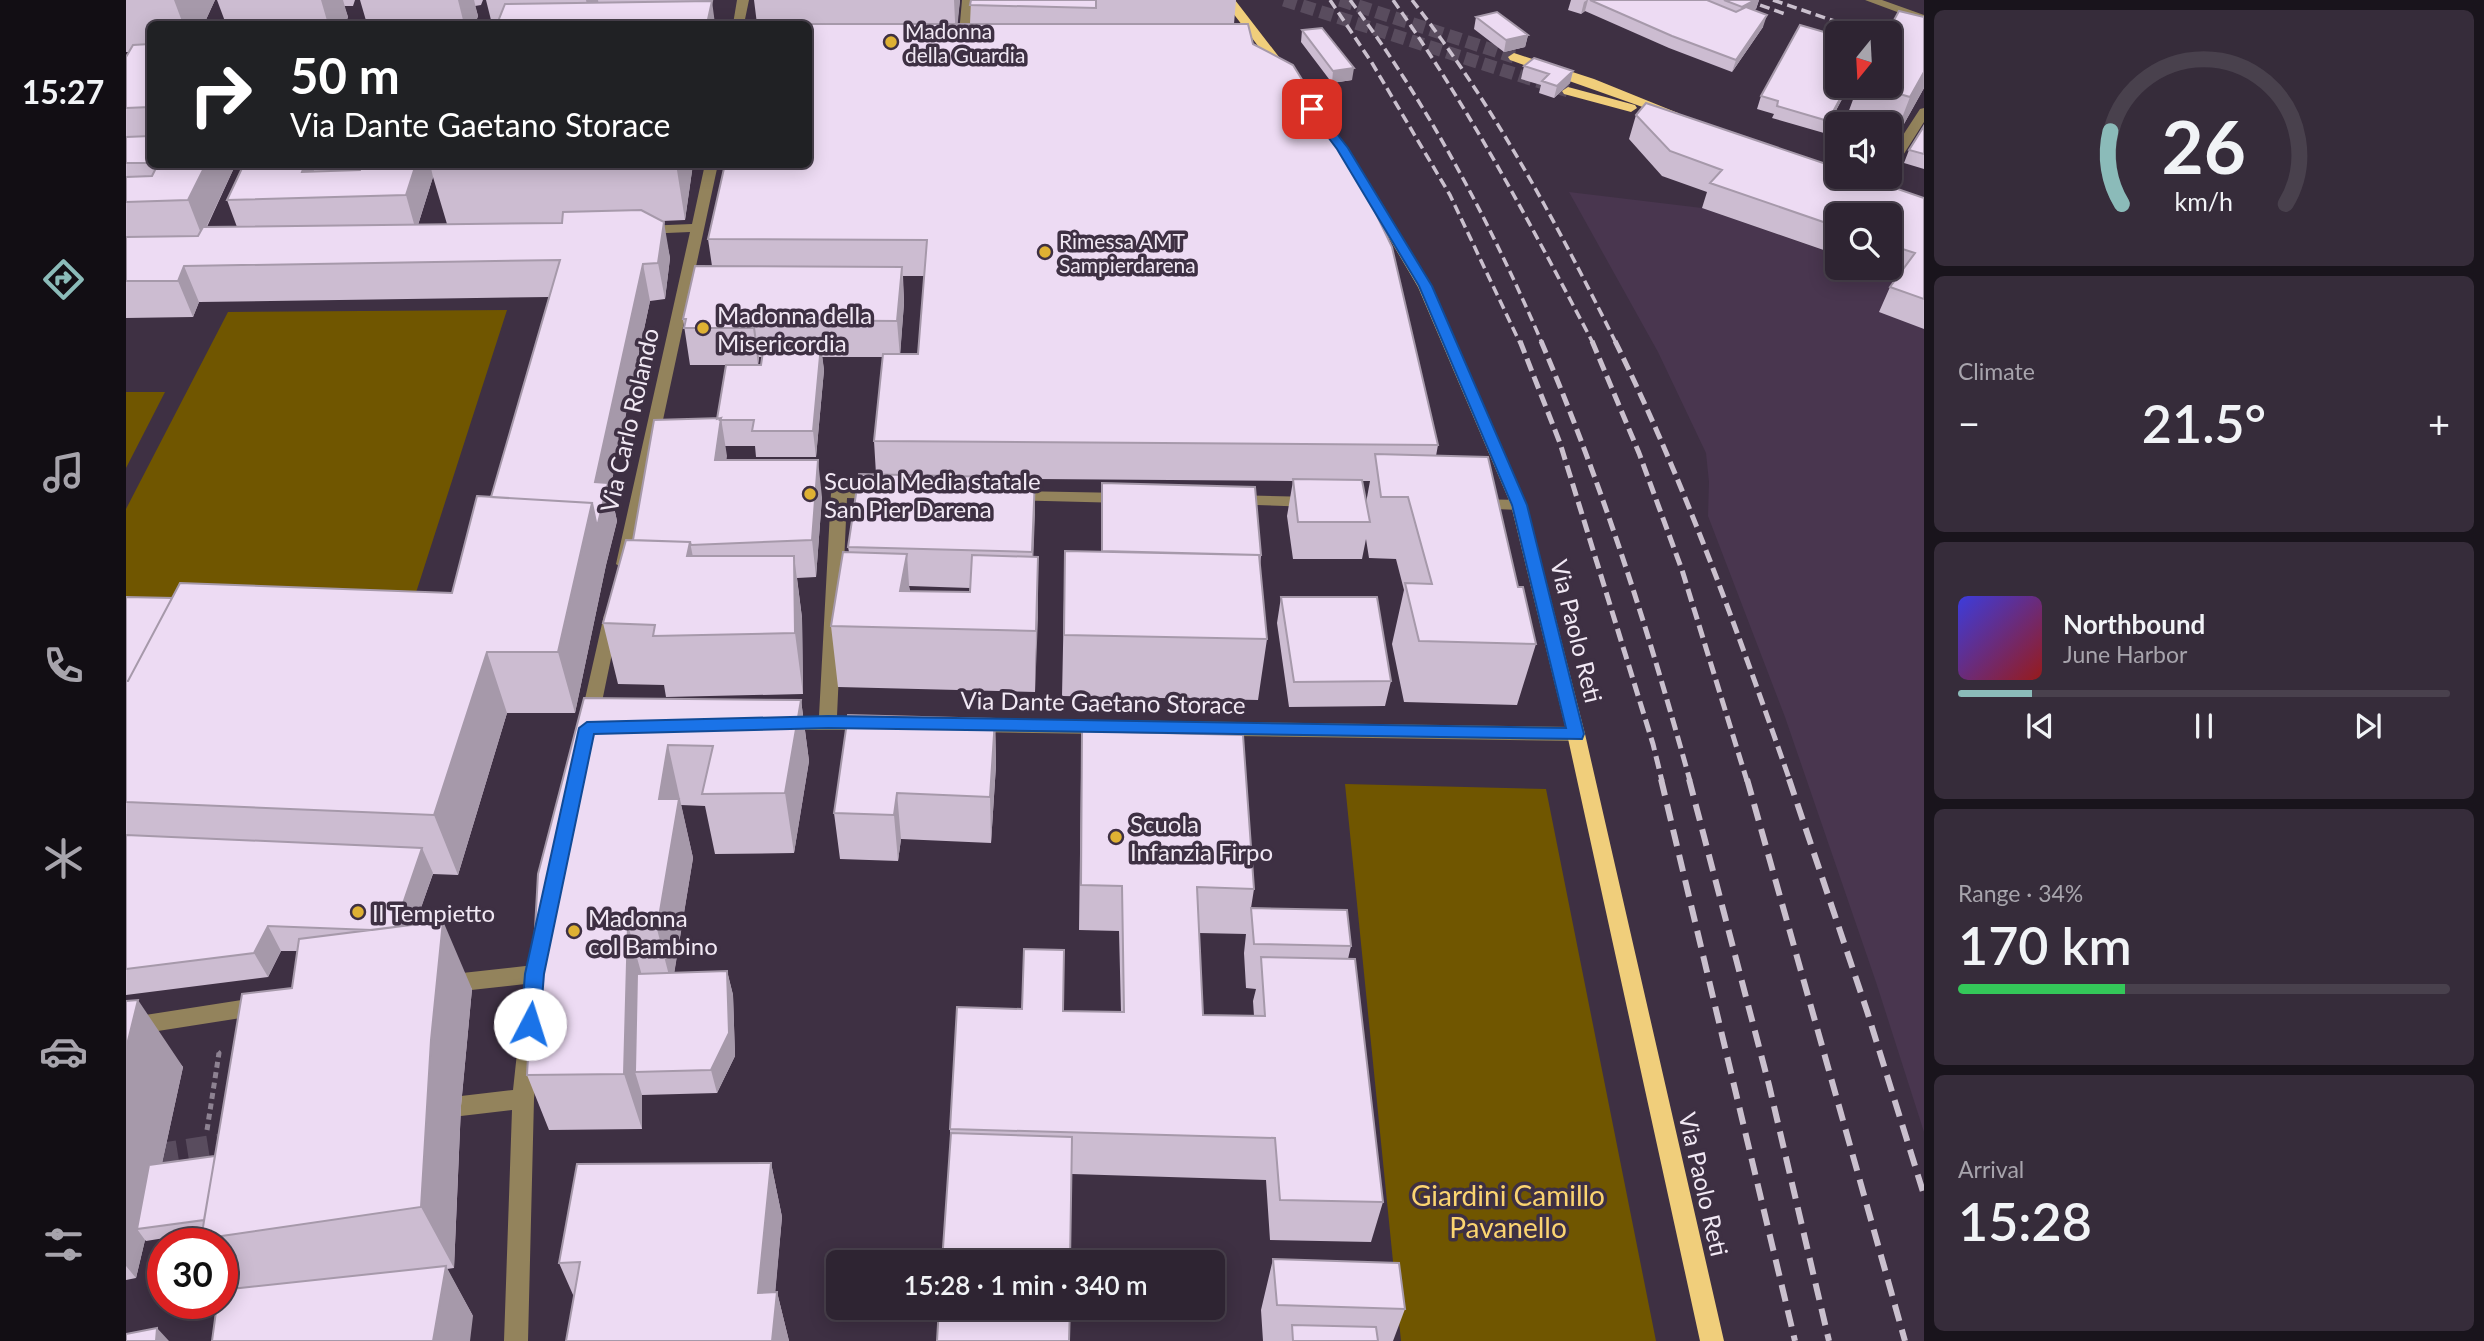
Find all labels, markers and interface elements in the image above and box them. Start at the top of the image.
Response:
place label: Madonna della Guardia [905,18,1025,67]
north arrow [1825,21,1902,98]
map controls [1825,21,1902,280]
marker: Madonna della Guardia [883,34,899,50]
text: 50 m [290,46,400,104]
icon: right [175,49,266,140]
text: 15:27 [22,72,104,111]
pin [1282,79,1342,139]
icon: arrive [1293,90,1331,128]
text: 26 [2162,102,2246,190]
text: Via Dante Gaetano Storace [290,105,670,144]
button: sound [1825,112,1902,189]
text: km/h [2175,186,2233,216]
button: search [1825,203,1902,280]
place label: Rimessa AMT Sampierdarena [1059,228,1196,277]
marker: Rimessa AMT Sampierdarena [1037,244,1053,260]
icon: directions [39,255,88,304]
place label: Madonna della Misericordia [717,300,872,357]
marker: Madonna della Misericordia [695,320,711,336]
street label: Via Carlo Rolando [594,325,664,515]
text: Climate [1958,357,2035,385]
text: 21.5° [2142,392,2266,454]
text: − [1958,400,1980,446]
text: + [2428,400,2450,446]
icon: music [39,448,88,497]
place label: Scuola Media statale San Pier Darena [824,466,1041,523]
marker: Scuola Media statale San Pier Darena [802,486,818,502]
street label: Via Paolo Reti [1545,556,1609,706]
text: Northbound [2063,608,2205,640]
text: June Harbor [2063,640,2187,668]
icon: phone [39,641,88,690]
street label: Via Dante Gaetano Storace [960,685,1246,719]
icon: previous [2021,707,2059,745]
icon: pause [2185,707,2223,745]
icon: next [2349,707,2387,745]
place label: Scuola Infanzia Firpo [1130,809,1273,866]
marker: Scuola Infanzia Firpo [1108,829,1124,845]
icon: climate [39,834,88,883]
text: Range · 34% [1958,879,2083,907]
place label: Il Tempietto [372,898,495,927]
place label: Madonna col Bambino [588,903,718,960]
marker: Il Tempietto [350,904,366,920]
text: 170 km [1958,914,2132,976]
marker: Madonna col Bambino [566,923,582,939]
position arrow [493,987,567,1061]
icon: car [39,1027,88,1076]
street label: Via Paolo Reti [1673,1109,1735,1259]
text: Arrival [1958,1155,2024,1183]
park label: Giardini Camillo Pavanello [1411,1178,1605,1244]
text: 15:28 [1958,1190,2092,1252]
icon: filters [39,1220,88,1269]
speed limit sign: 30 [147,1228,238,1319]
text: 15:28 · 1 min · 340 m [903,1269,1148,1301]

